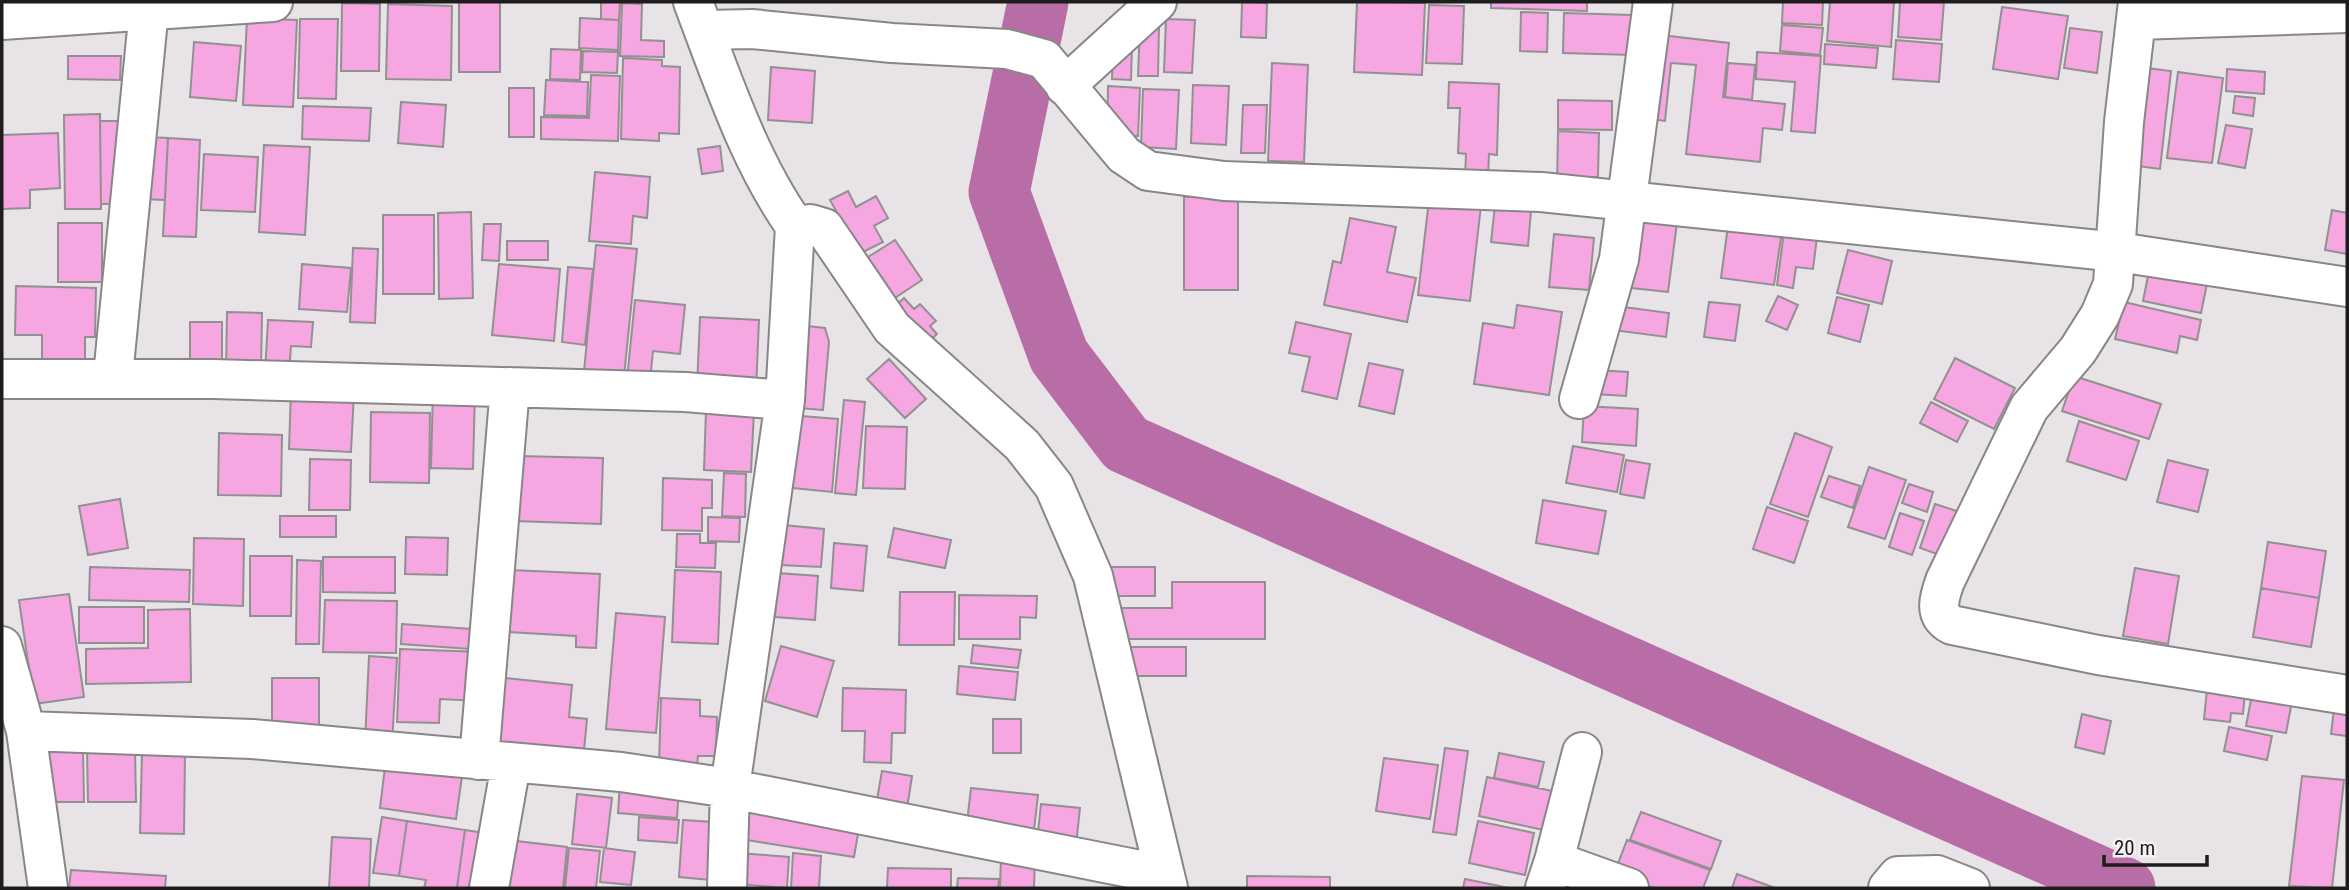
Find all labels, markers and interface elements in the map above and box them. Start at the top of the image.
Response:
scale bar [2104,824,2207,868]
text: 20 m [2114,836,2155,860]

